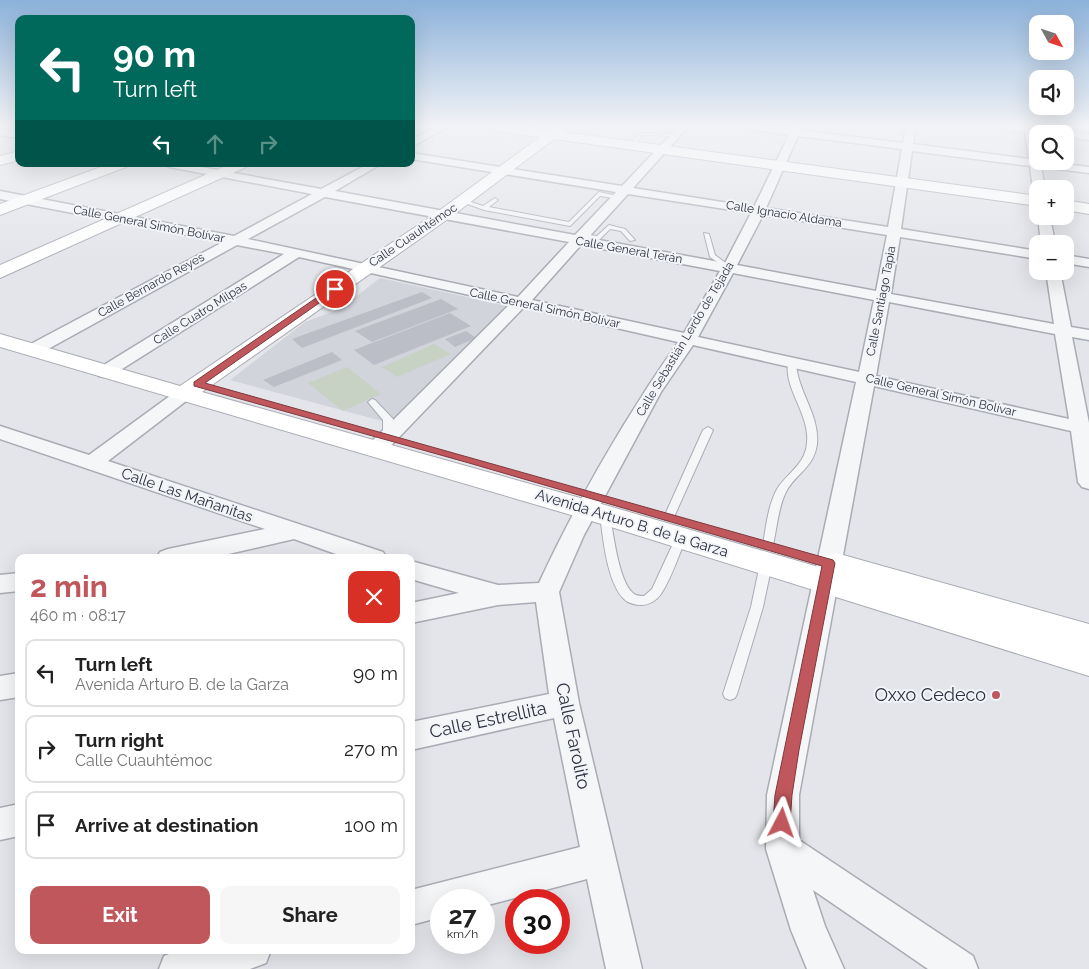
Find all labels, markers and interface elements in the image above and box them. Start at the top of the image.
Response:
north arrow [1029,15,1074,60]
map controls [1029,15,1074,280]
text: 90 m [113,34,196,75]
icon: left [30,35,95,100]
button: sound [1029,70,1074,115]
text: Turn left [113,76,197,102]
button: search [1029,125,1074,170]
icon: left [148,130,176,158]
icon: ahead [201,130,229,158]
icon: right [254,130,282,158]
button: + [1029,180,1074,225]
street label: Calle Ignacio Aldama [725,198,843,230]
street label: Calle Cuauhtémoc [366,200,460,270]
street label: Calle General Simón Bolívar [72,202,227,246]
street label: Calle General Terán [575,234,683,266]
button: − [1029,235,1074,280]
street label: Calle Santiago Tapia [863,245,899,357]
street label: Calle Bernardo Reyes [95,250,207,320]
street label: Calle Sebastián Lerdo de Tejada [633,259,737,419]
pin [314,268,356,310]
icon: arrive [321,275,349,303]
street label: Calle Cuatro Milpas [151,278,250,347]
street label: Calle General Simón Bolívar [468,285,622,331]
street label: Calle General Simón Bolívar [864,371,1018,419]
street label: Calle Las Mañanitas [119,464,255,526]
street label: Avenida Arturo B. de la Garza [533,485,731,561]
text: 2 min [30,569,108,604]
button: close [348,571,400,623]
text: 460 m · 08:17 [30,606,126,625]
text: Turn left [75,653,152,675]
icon: left [32,659,60,687]
text: 90 m [353,662,398,684]
text: Avenida Arturo B. de la Garza [75,675,289,694]
street label: Calle Farolito [552,681,595,791]
place label: Oxxo Cedeco [874,684,986,705]
marker: Oxxo Cedeco [990,689,1002,701]
street label: Calle Estrellita [428,697,548,742]
text: Turn right [75,729,164,751]
icon: right [32,735,60,763]
text: 270 m [344,738,398,760]
text: Calle Cuauhtémoc [75,751,212,770]
position arrow [755,796,807,848]
icon: arrive [32,811,60,839]
text: Arrive at destination [75,814,259,836]
text: 100 m [344,814,398,836]
button: Exit [30,886,210,944]
button: Share [220,886,400,944]
speed limit sign: 30 [505,889,570,954]
text: 27 [448,900,477,930]
text: km/h [447,927,478,941]

